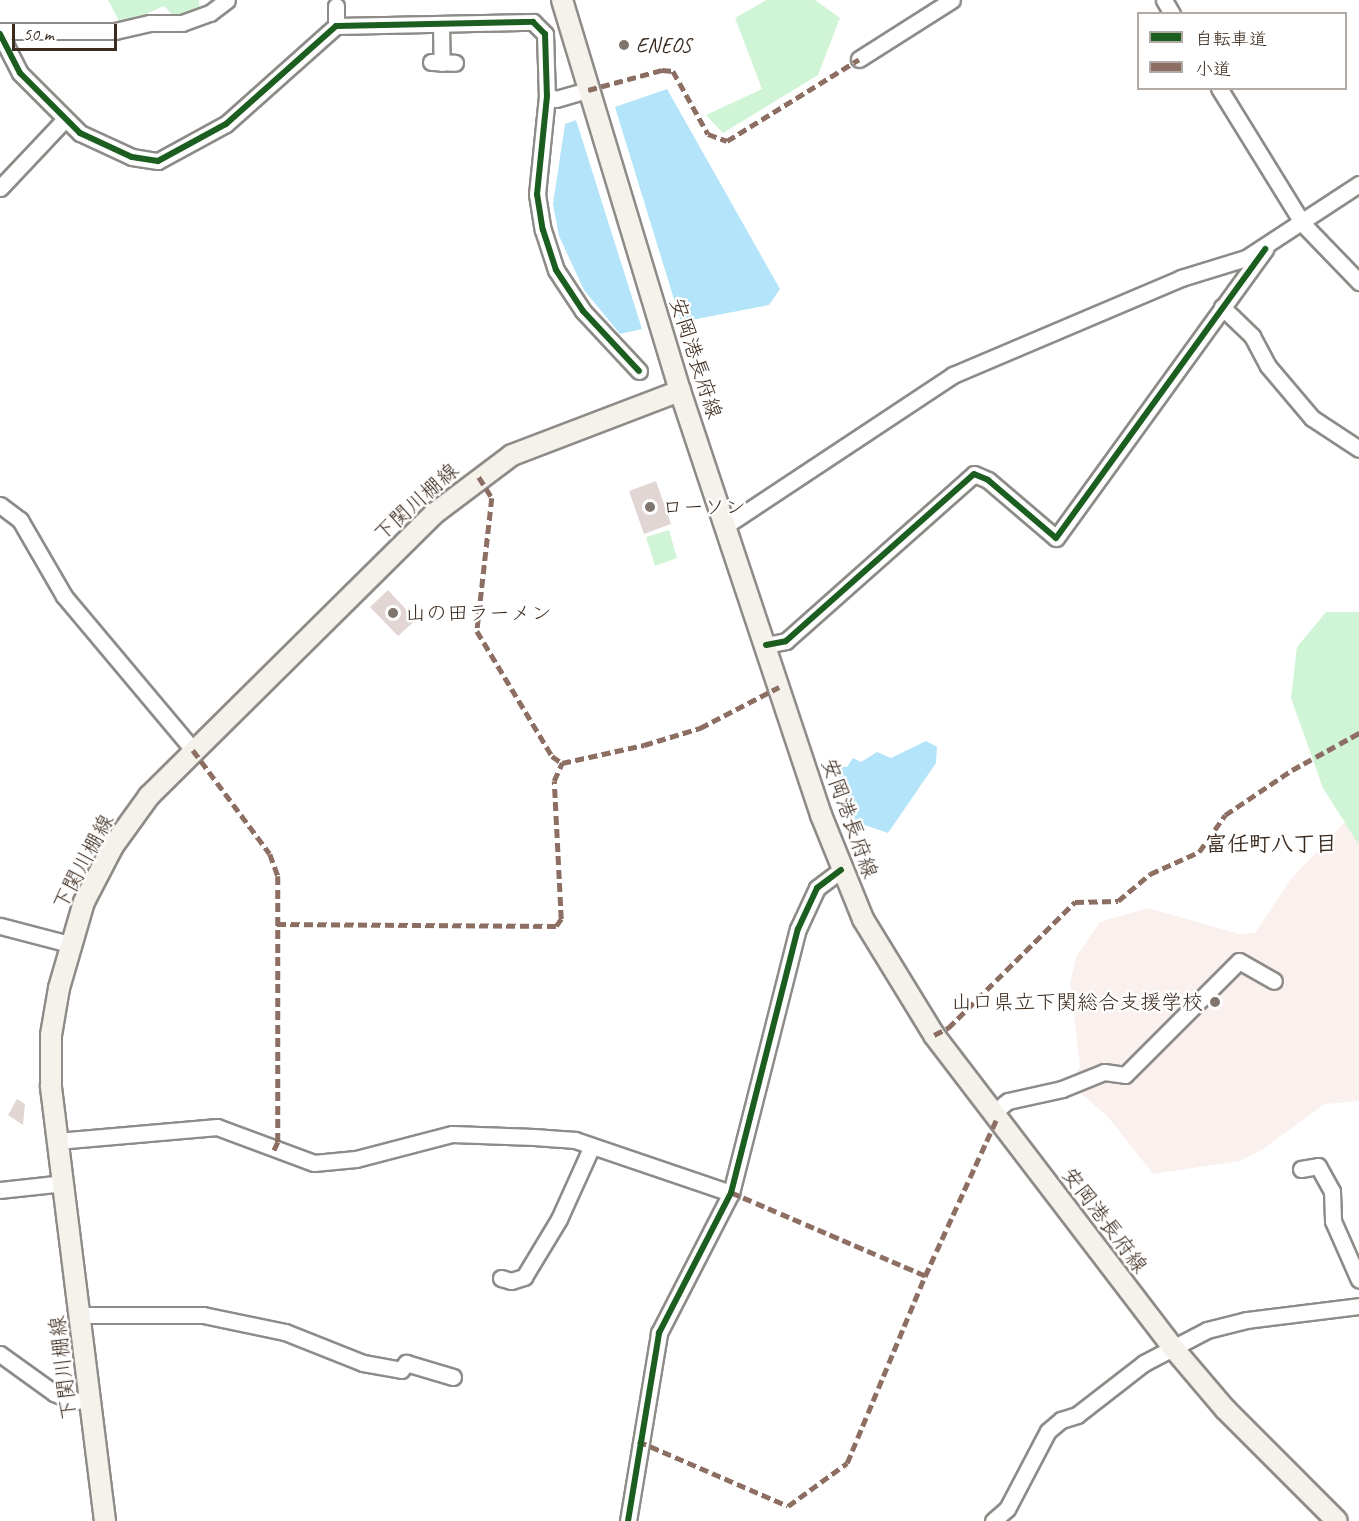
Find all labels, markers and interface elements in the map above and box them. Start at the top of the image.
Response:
scale bar [15,12,120,50]
legend [1137,12,1347,90]
text: 50 m [23,23,54,45]
text: 自転車道 [1195,28,1267,50]
place label: ENEOS [636,32,691,58]
marker: ENEOS [617,38,631,52]
text: 小道 [1195,58,1231,80]
street label: 安岡港長府線 [665,294,727,422]
street label: 下関川棚線 [369,458,463,546]
place label: ローソン [662,494,746,520]
marker: ローソン [643,500,657,514]
place label: 山の田ラーメン [405,600,552,626]
marker: 山の田ラーメン [386,606,400,620]
street label: 安岡港長府線 [817,754,883,882]
street label: 下関川棚線 [47,810,119,914]
district label: 富任町八丁目 [1205,832,1337,858]
place label: 山口県立下関総合支援学校 [951,989,1203,1015]
marker: 山口県立下関総合支援学校 [1208,995,1222,1009]
street label: 安岡港長府線 [1057,1162,1153,1278]
street label: 下関川棚線 [44,1314,82,1422]

